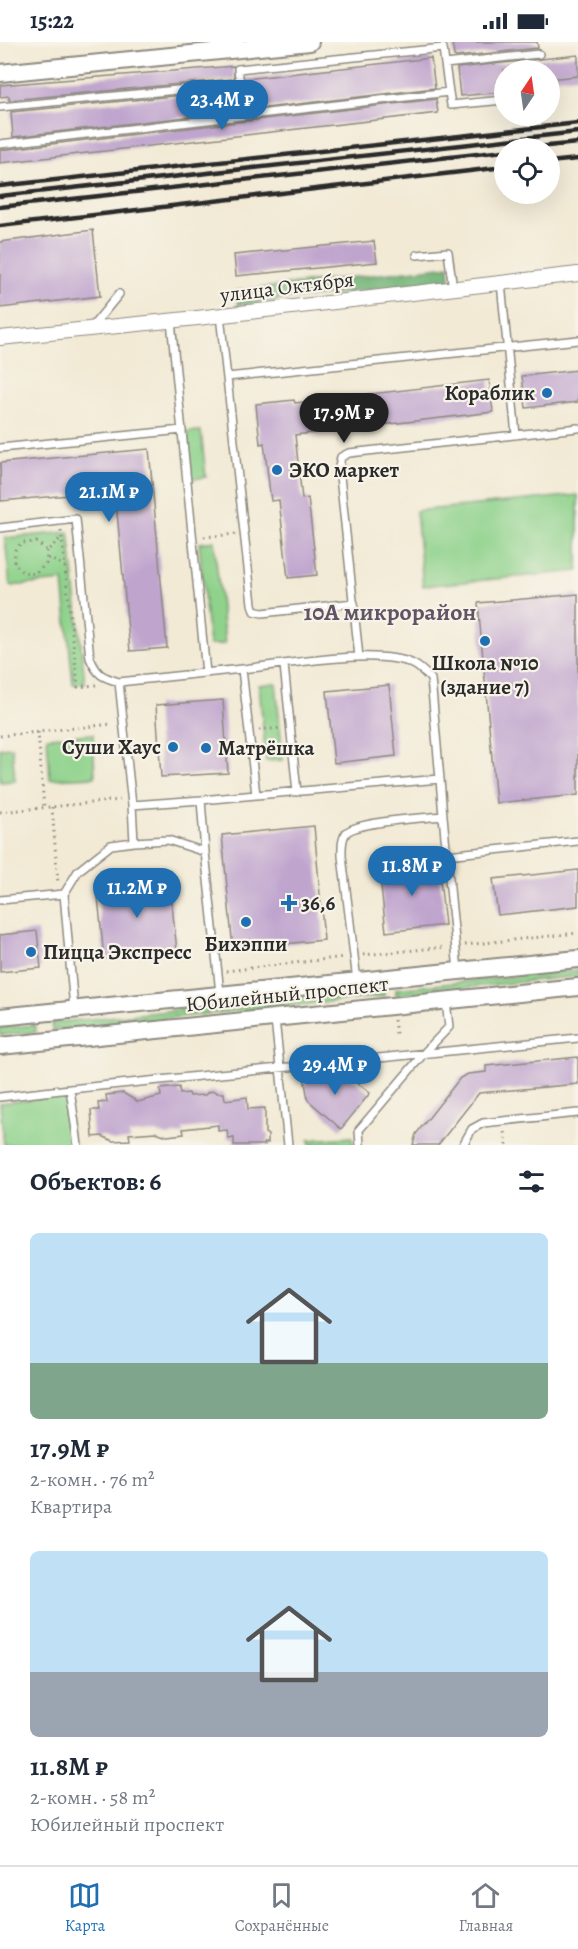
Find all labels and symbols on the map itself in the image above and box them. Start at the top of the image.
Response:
north arrow [494,60,560,126]
pin: 23.4M ₽ [167,80,277,131]
street label: улица Октября [218,265,355,309]
place label: Кораблик [444,379,535,407]
marker: Кораблик [540,386,554,400]
pin: 17.9M ₽ [289,393,399,444]
place label: ЭКО маркет [289,456,399,484]
marker: ЭКО маркет [270,463,284,477]
pin: 21.1M ₽ [54,472,164,523]
district label: 10А микрорайон [304,596,476,628]
marker: Школа №10 (здание 7) [478,634,492,648]
place label: Школа №10 (здание 7) [431,649,539,701]
place label: Суши Хаус [62,733,161,761]
place label: Матрёшка [218,734,314,762]
marker: Суши Хаус [166,740,180,754]
marker: Матрёшка [199,741,213,755]
pin: 11.8M ₽ [357,846,467,897]
pin: 11.2M ₽ [82,868,192,919]
place label: 36,6 [301,889,335,917]
marker: 36,6 [282,896,296,910]
marker: Бихэппи [239,915,253,929]
place label: Бихэппи [205,930,287,958]
place label: Пицца Экспресс [43,938,192,966]
marker: Пицца Экспресс [24,945,38,959]
street label: Юбилейный проспект [184,969,390,1019]
pin: 29.4M ₽ [280,1045,390,1096]

